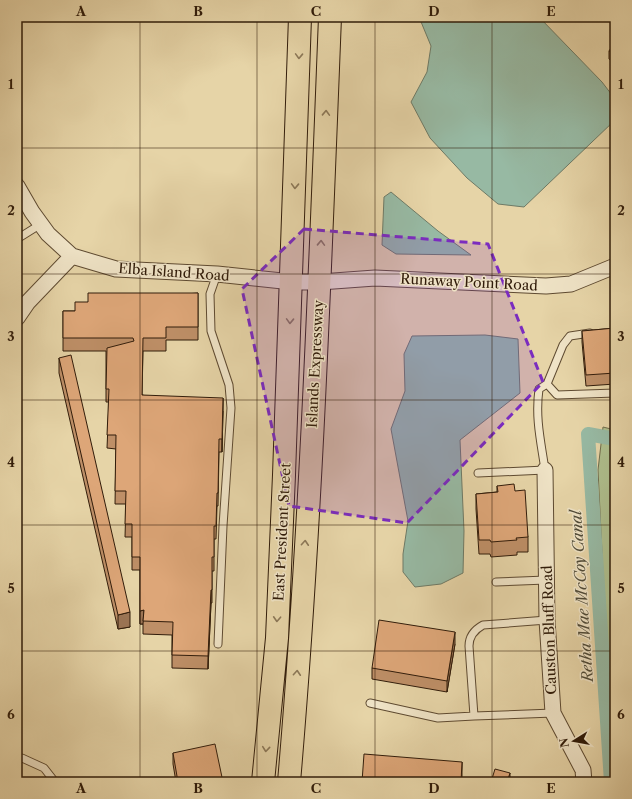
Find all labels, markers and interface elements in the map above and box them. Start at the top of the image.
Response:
text: A [75,3,87,19]
text: B [193,3,203,19]
text: C [311,3,321,19]
text: D [428,3,440,19]
text: E [546,3,556,19]
one-way arrow [295,53,303,59]
text: 1 [8,76,14,92]
text: 1 [618,76,624,92]
one-way arrow [322,110,330,116]
one-way arrow [291,183,299,189]
text: 2 [7,202,15,218]
text: 2 [617,202,625,218]
one-way arrow [317,240,325,246]
street label: Elba Island Road [118,259,231,285]
street label: Runaway Point Road [400,269,539,295]
street label: Islands Expressway [303,299,327,428]
one-way arrow [286,318,295,324]
text: 3 [7,328,15,344]
text: 3 [617,328,625,344]
text: 4 [7,454,15,470]
text: 4 [617,454,625,470]
street label: East President Street [269,462,295,602]
water label: Retha Mae McCoy Canal [566,507,597,684]
one-way arrow [301,540,310,546]
street label: Causton Bluff Road [538,565,560,695]
text: 5 [7,580,15,596]
text: 5 [617,580,625,596]
one-way arrow [273,616,282,622]
one-way arrow [293,670,302,676]
text: 6 [7,706,15,722]
text: 6 [617,706,625,722]
north arrow [554,721,594,761]
text: N [556,736,572,749]
one-way arrow [262,745,271,752]
text: A [75,780,87,796]
text: B [193,780,203,796]
text: C [311,780,321,796]
text: D [428,780,440,796]
text: E [546,780,556,796]

